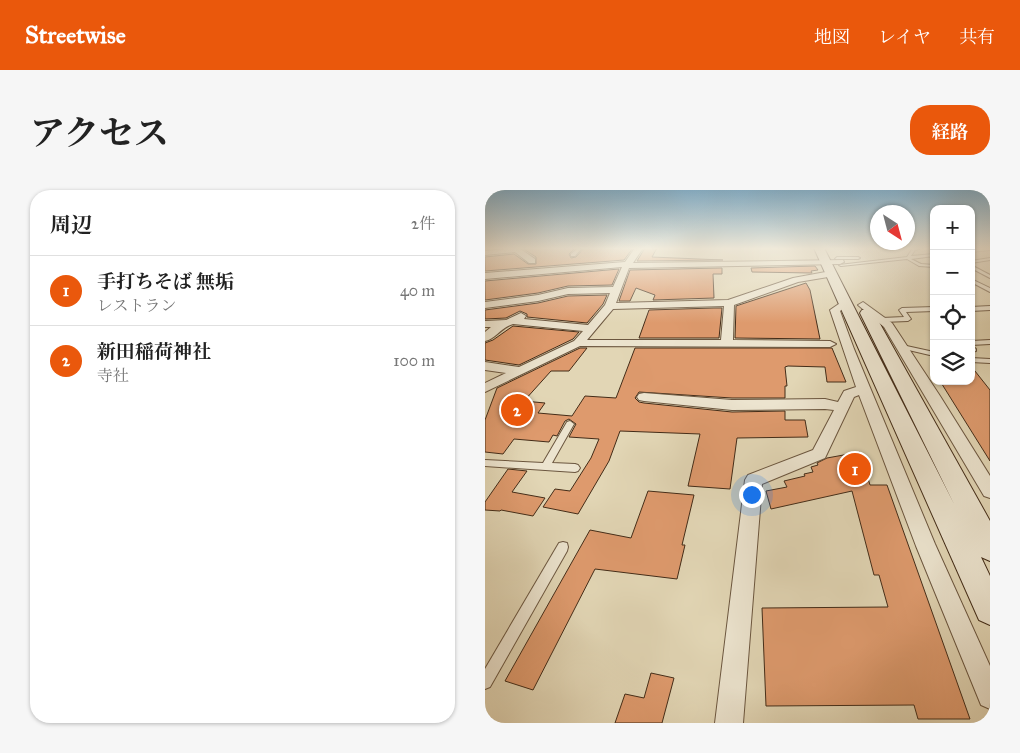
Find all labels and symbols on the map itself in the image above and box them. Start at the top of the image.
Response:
north arrow [870,205,915,250]
pin: 2 [501,391,533,429]
pin: 1 [839,450,871,488]
your location [739,482,765,508]

